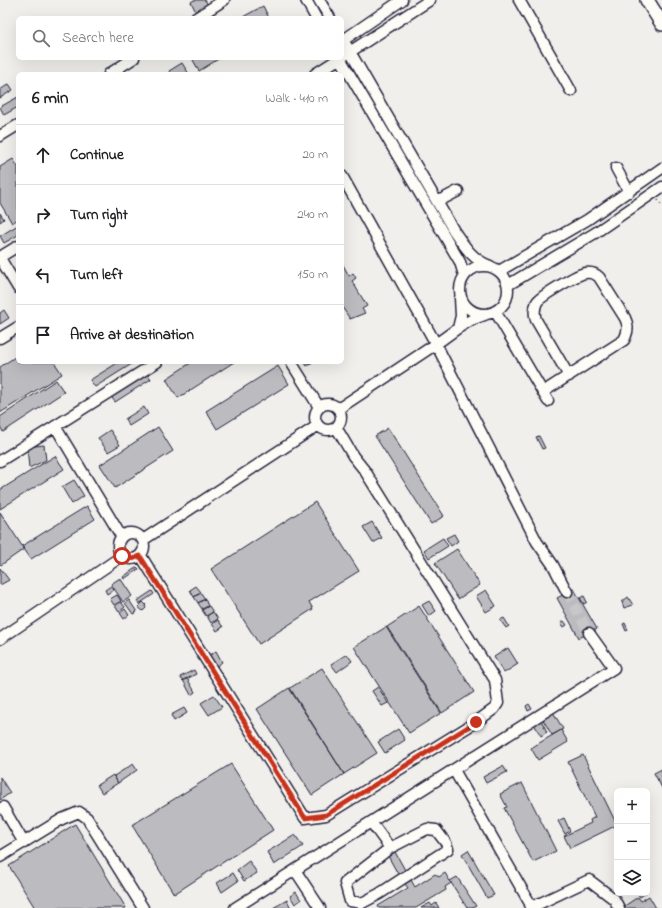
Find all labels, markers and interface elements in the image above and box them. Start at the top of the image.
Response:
search box [16,16,344,60]
icon: search [30,27,52,49]
text: Search here [62,27,134,49]
text: 6 min [32,86,68,111]
text: Walk · 410 m [265,89,328,108]
icon: ahead [32,144,54,166]
text: Continue [70,144,124,166]
text: 20 m [303,145,328,164]
icon: right [32,204,54,226]
text: Turn right [70,204,128,226]
text: 240 m [297,205,328,224]
icon: left [32,264,54,286]
text: Turn left [70,264,123,286]
text: 150 m [297,265,328,284]
icon: arrive [32,324,54,346]
text: Arrive at destination [70,324,194,346]
route start [113,547,131,565]
route end [467,713,485,731]
map controls [614,788,650,896]
button: + [614,788,650,824]
button: − [614,824,650,860]
button: layers [614,860,650,896]

